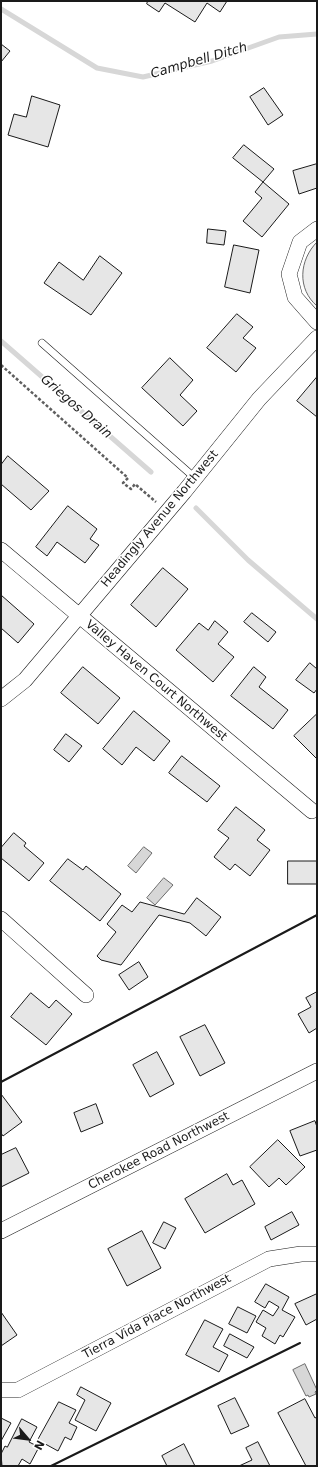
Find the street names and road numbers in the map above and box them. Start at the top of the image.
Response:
street label: Headingly Avenue Northwest [98,448,222,590]
street label: Valley Haven Court Northwest [82,618,230,744]
street label: Cherokee Road Northwest [86,1109,232,1193]
street label: Tierra Vida Place Northwest [80,1272,234,1362]

